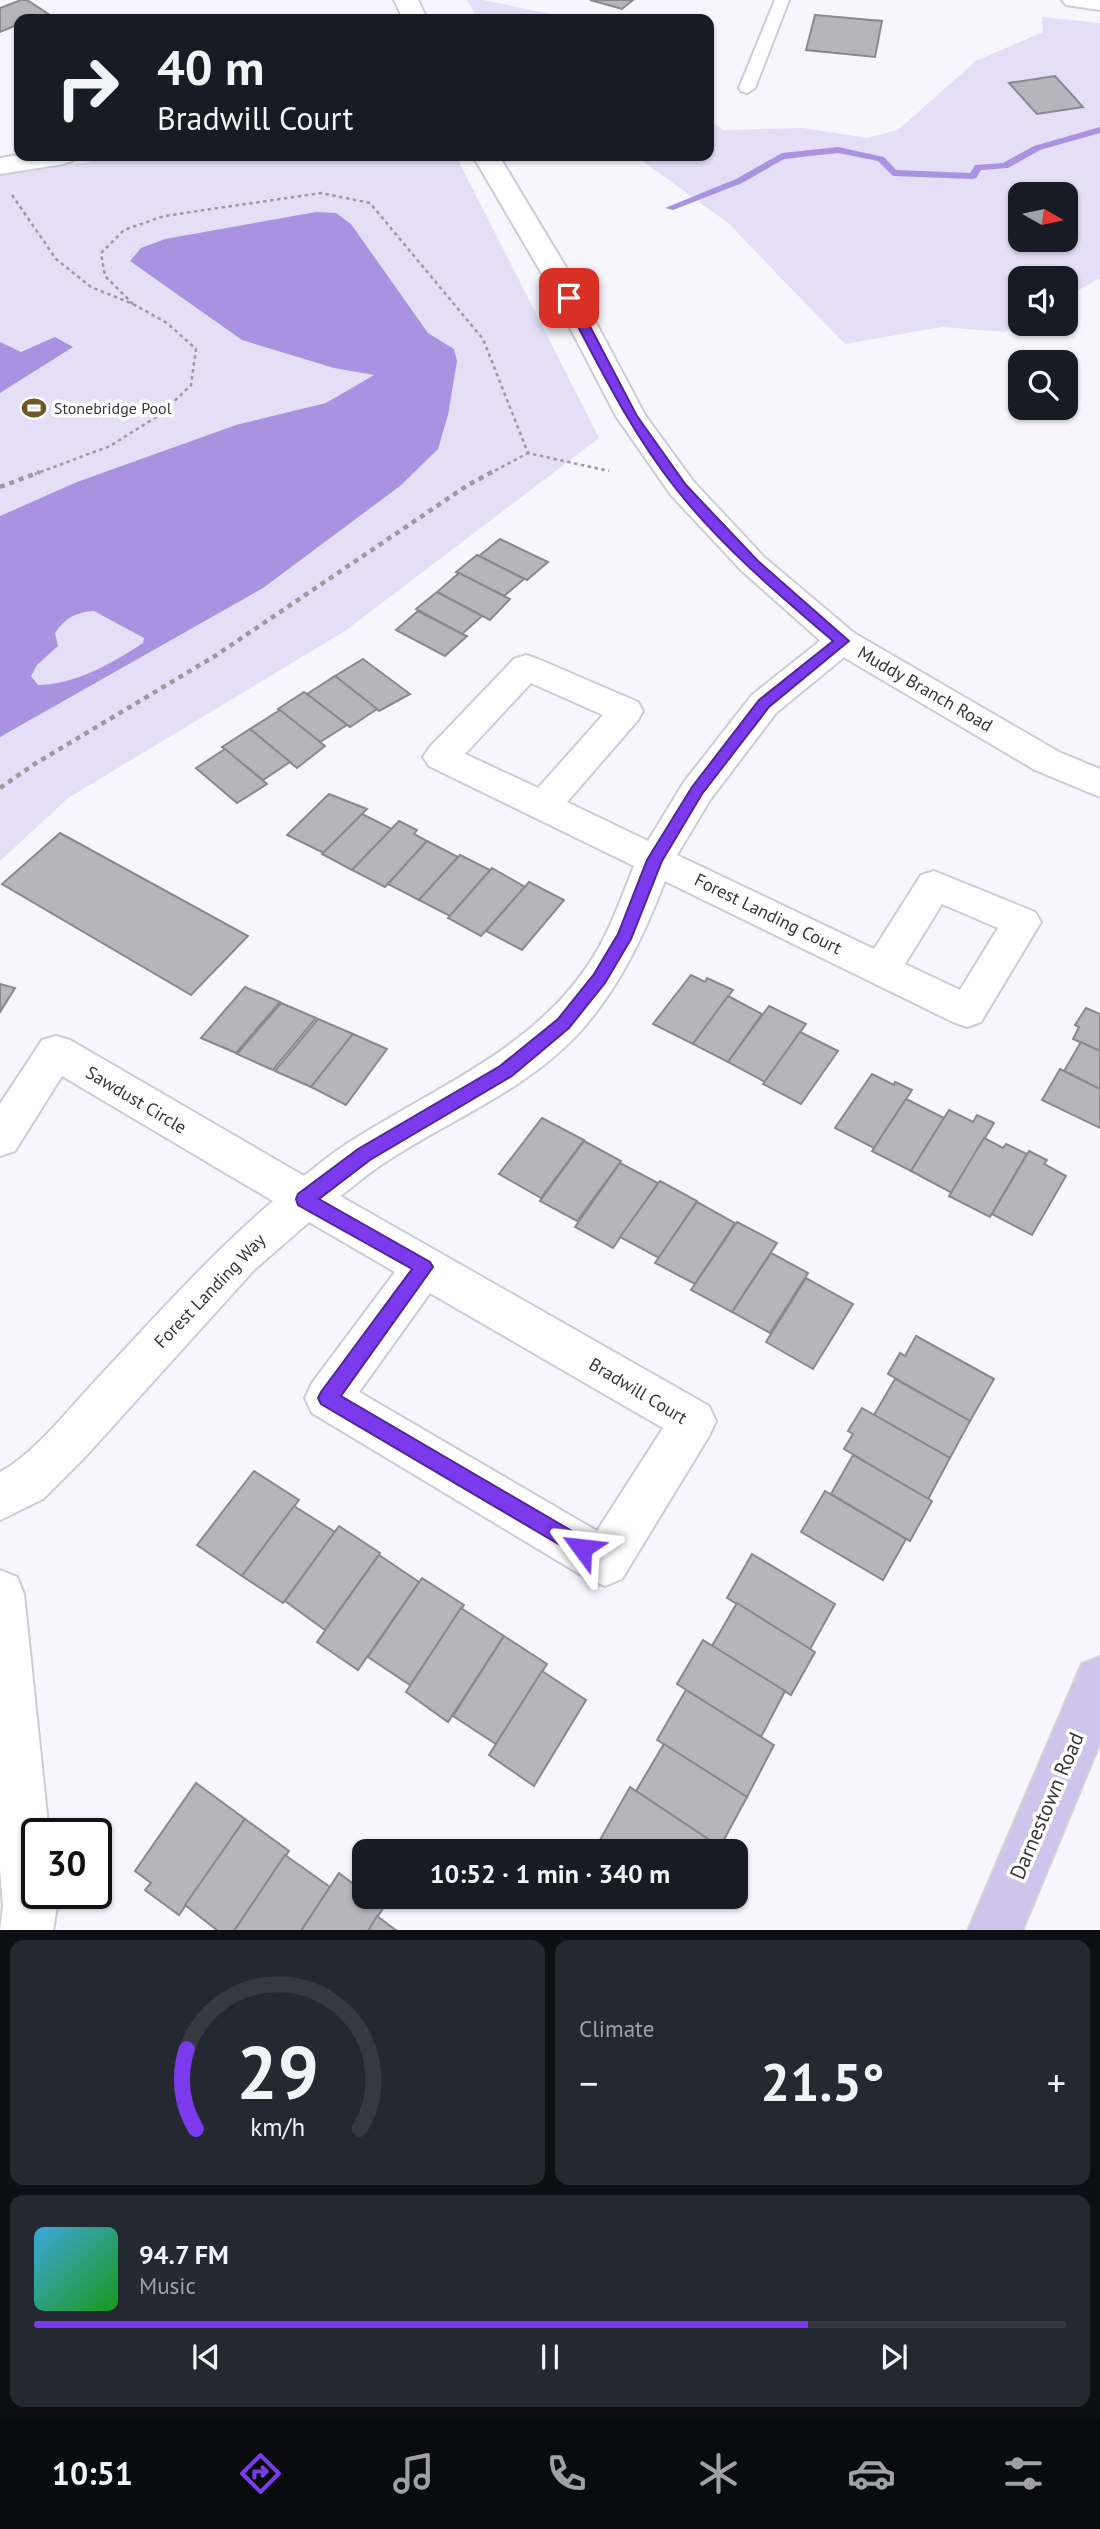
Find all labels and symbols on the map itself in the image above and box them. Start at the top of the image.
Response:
north arrow [1008,182,1078,252]
pin [539,268,599,328]
sports icon: Stonebridge Pool [20,394,48,422]
place label: Stonebridge Pool [54,398,172,418]
street label: Muddy Branch Road [854,641,997,737]
street label: Forest Landing Court [691,868,846,959]
street label: Sawdust Circle [82,1061,191,1139]
street label: Forest Landing Way [149,1228,271,1353]
street label: Bradwill Court [585,1352,691,1429]
position arrow [545,1511,619,1585]
street label: Darnestown Road [1003,1728,1090,1883]
speed limit sign: 30 [21,1818,112,1909]

